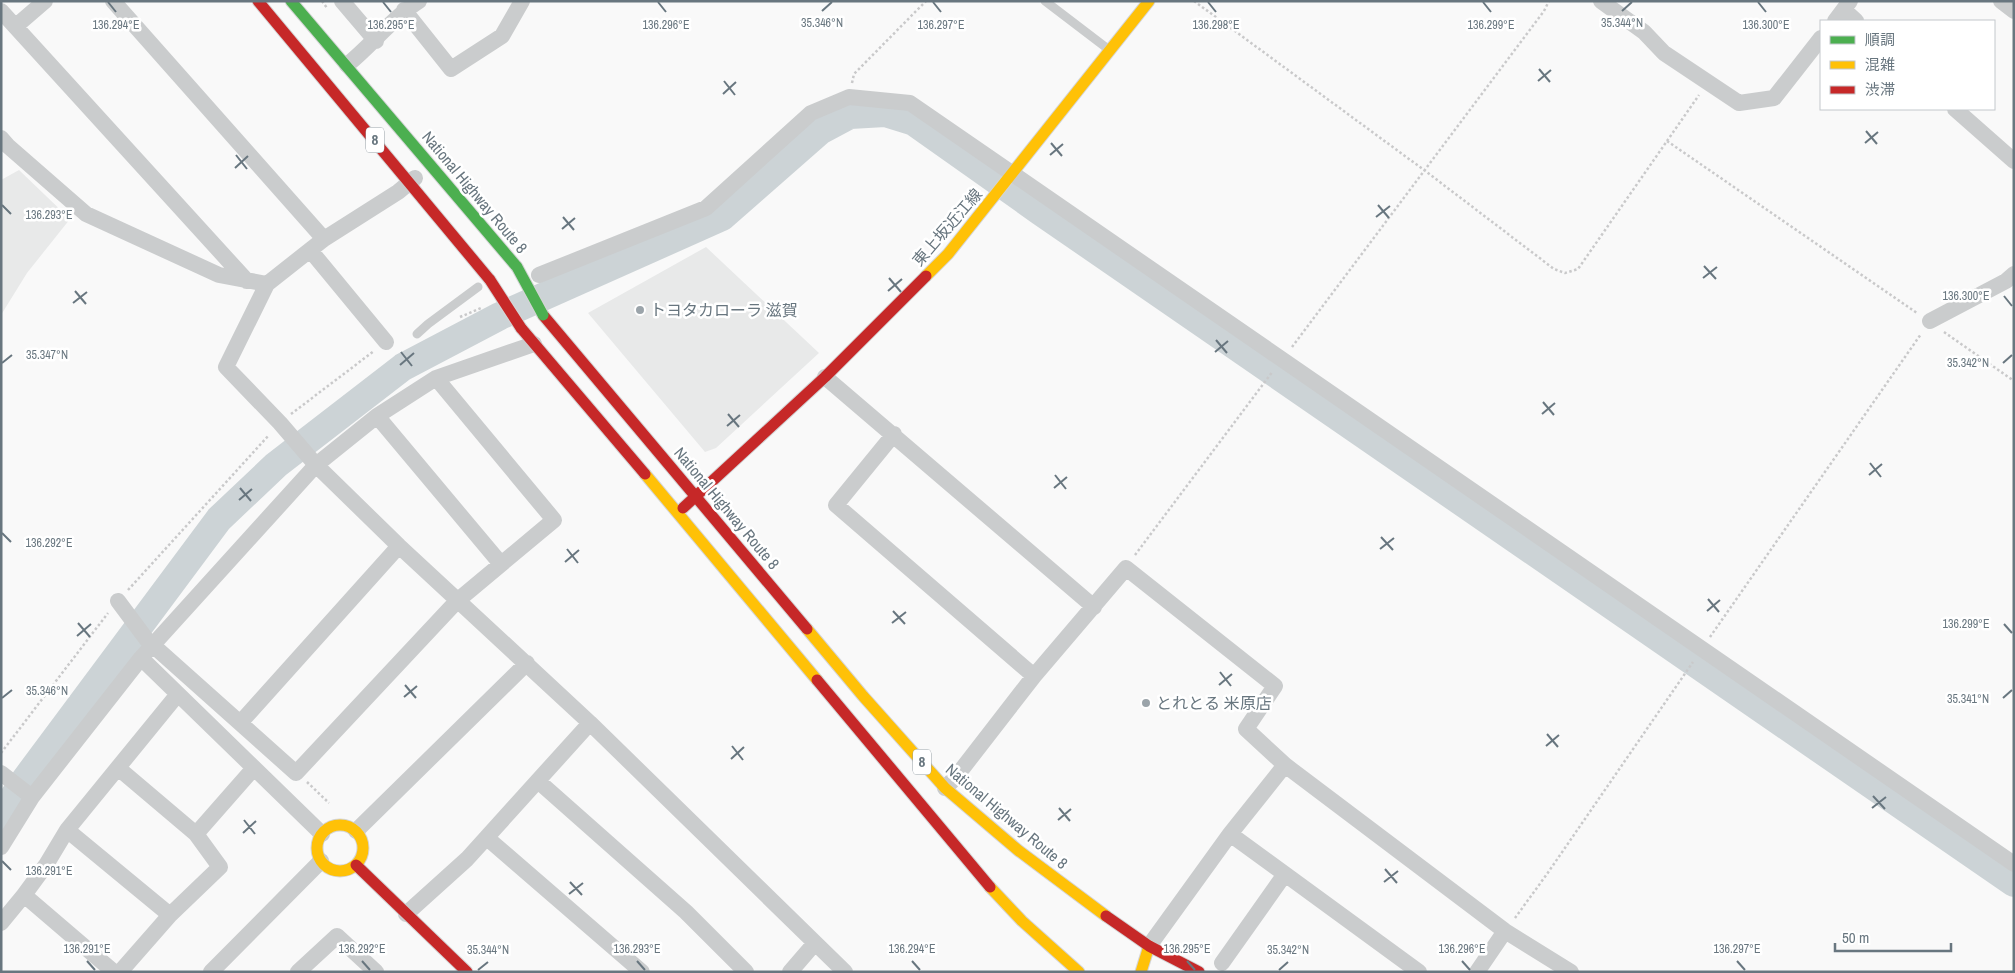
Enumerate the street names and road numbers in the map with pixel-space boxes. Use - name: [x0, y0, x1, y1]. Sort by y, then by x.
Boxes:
- street label: National Highway Route 8: [417, 126, 533, 258]
- road number: 8: [366, 128, 384, 152]
- street label: 東上坂近江線: [907, 184, 987, 270]
- street label: National Highway Route 8: [669, 442, 785, 574]
- road number: 8: [913, 750, 931, 774]
- street label: National Highway Route 8: [941, 758, 1073, 874]

